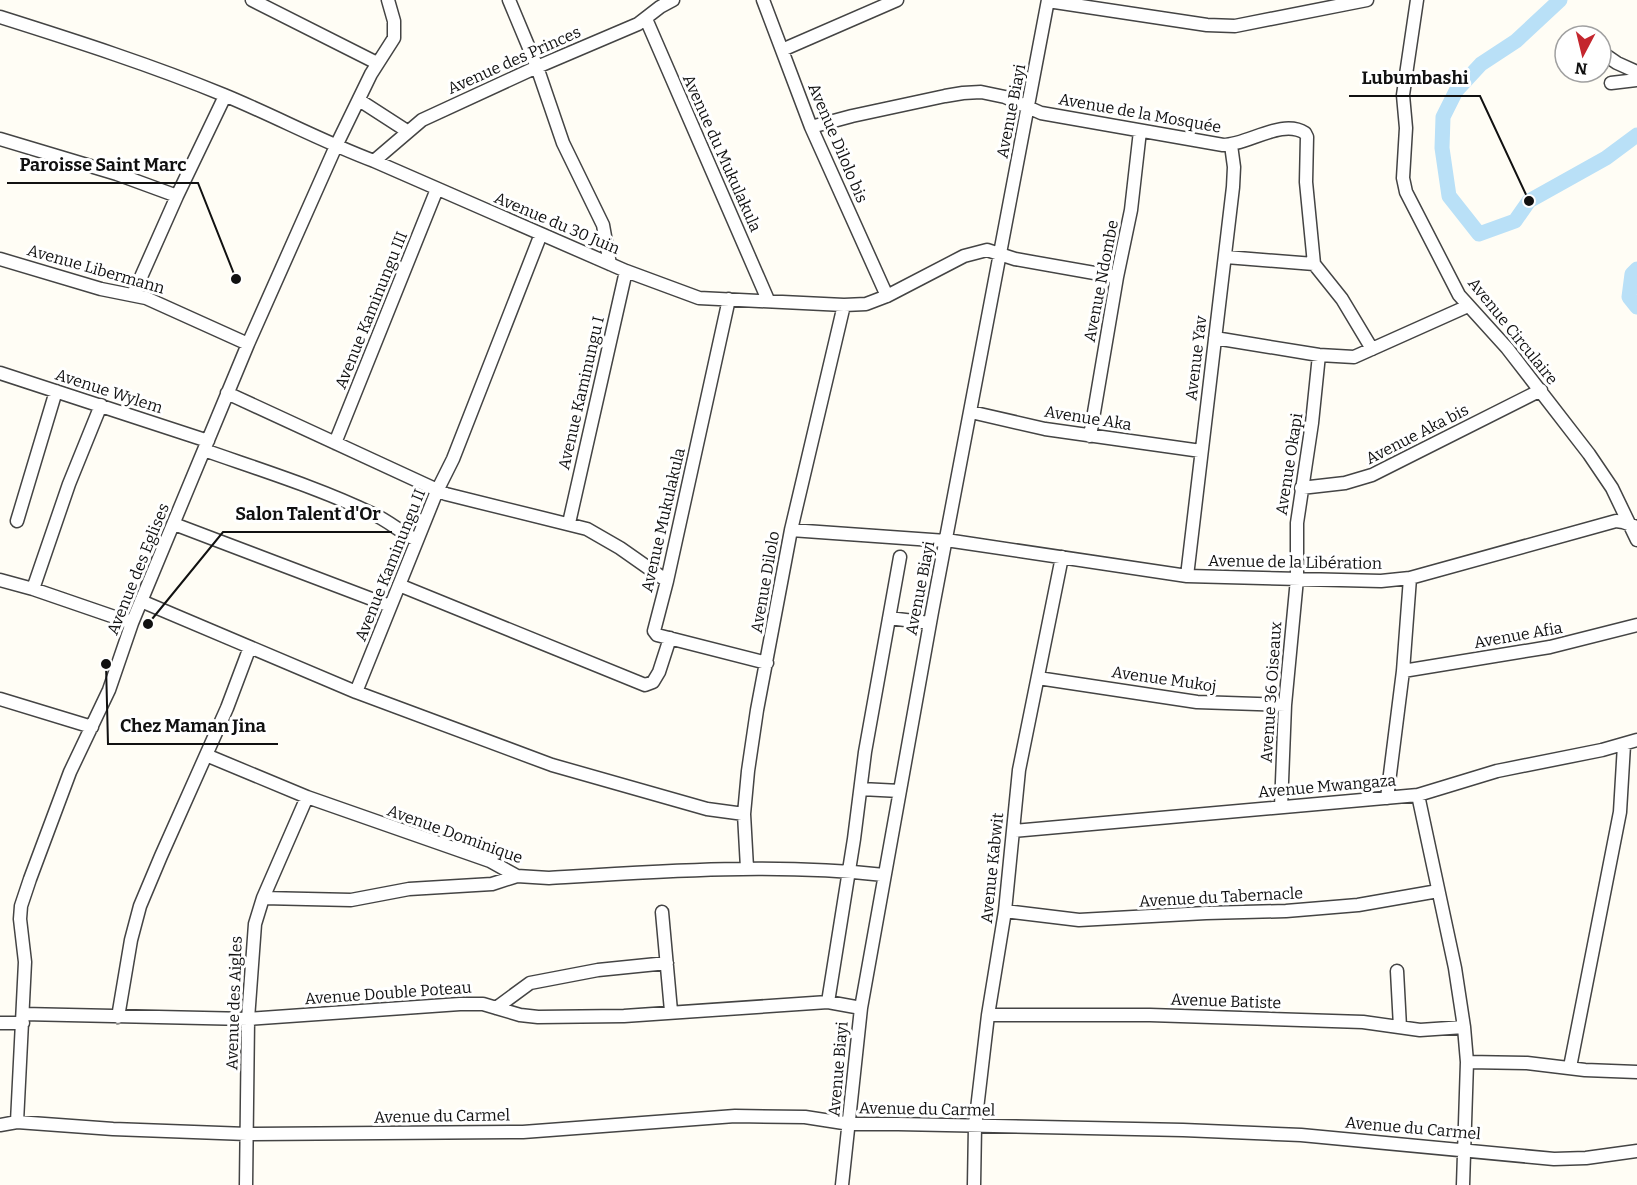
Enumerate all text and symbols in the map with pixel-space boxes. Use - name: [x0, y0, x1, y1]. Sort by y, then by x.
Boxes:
- street label: Avenue des Princes: [444, 22, 584, 98]
- north arrow: [1553, 24, 1613, 84]
- text: N: [1574, 58, 1589, 79]
- callout: Lubumbashi: [1349, 60, 1480, 96]
- street label: Avenue Biayi: [993, 62, 1029, 160]
- text: Lubumbashi: [1362, 67, 1469, 89]
- street label: Avenue du Mukulakula: [679, 71, 765, 235]
- street label: Avenue Dilolo bis: [804, 80, 872, 206]
- street label: Avenue de la Mosquée: [1057, 89, 1223, 137]
- callout: Paroisse Saint Marc: [7, 147, 198, 183]
- text: Paroisse Saint Marc: [19, 154, 187, 176]
- street label: Avenue du 30 Juin: [491, 188, 623, 258]
- street label: Avenue Ndombe: [1080, 218, 1122, 344]
- street label: Avenue Kaminungu III: [331, 229, 411, 391]
- street label: Avenue Libermann: [25, 240, 167, 298]
- street label: Avenue Circulaire: [1464, 274, 1562, 388]
- street label: Avenue Kaminungu I: [554, 314, 608, 472]
- street label: Avenue Yav: [1181, 314, 1211, 401]
- street label: Avenue Wylem: [53, 365, 165, 417]
- street label: Avenue Aka bis: [1362, 400, 1472, 468]
- street label: Avenue Aka: [1043, 402, 1133, 434]
- street label: Avenue Okapi: [1272, 411, 1306, 516]
- street label: Avenue Mukulakula: [637, 446, 689, 594]
- street label: Avenue Kaminungu II: [351, 486, 429, 644]
- callout: Salon Talent d'Or: [223, 496, 392, 532]
- street label: Avenue des Eglises: [103, 500, 173, 638]
- text: Salon Talent d'Or: [235, 503, 381, 525]
- street label: Avenue Dilolo: [747, 530, 783, 634]
- street label: Avenue Biayi: [902, 539, 938, 637]
- street label: Avenue de la Libération: [1208, 551, 1382, 573]
- street label: Avenue Afia: [1472, 618, 1564, 652]
- street label: Avenue 36 Oiseaux: [1257, 621, 1285, 763]
- street label: Avenue Mukoj: [1110, 662, 1218, 696]
- callout: Chez Maman Jina: [108, 708, 278, 744]
- text: Chez Maman Jina: [120, 715, 266, 737]
- street label: Avenue Mwangaza: [1257, 770, 1397, 802]
- street label: Avenue Dominique: [385, 801, 525, 867]
- street label: Avenue Kabwit: [977, 812, 1007, 924]
- street label: Avenue du Tabernacle: [1138, 883, 1304, 911]
- street label: Avenue des Aigles: [222, 936, 246, 1070]
- street label: Avenue Double Poteau: [304, 978, 472, 1008]
- street label: Avenue Batiste: [1170, 990, 1282, 1012]
- street label: Avenue Biayi: [824, 1020, 852, 1117]
- street label: Avenue du Carmel: [859, 1098, 996, 1120]
- street label: Avenue du Carmel: [374, 1105, 511, 1127]
- street label: Avenue du Carmel: [1344, 1113, 1482, 1143]

